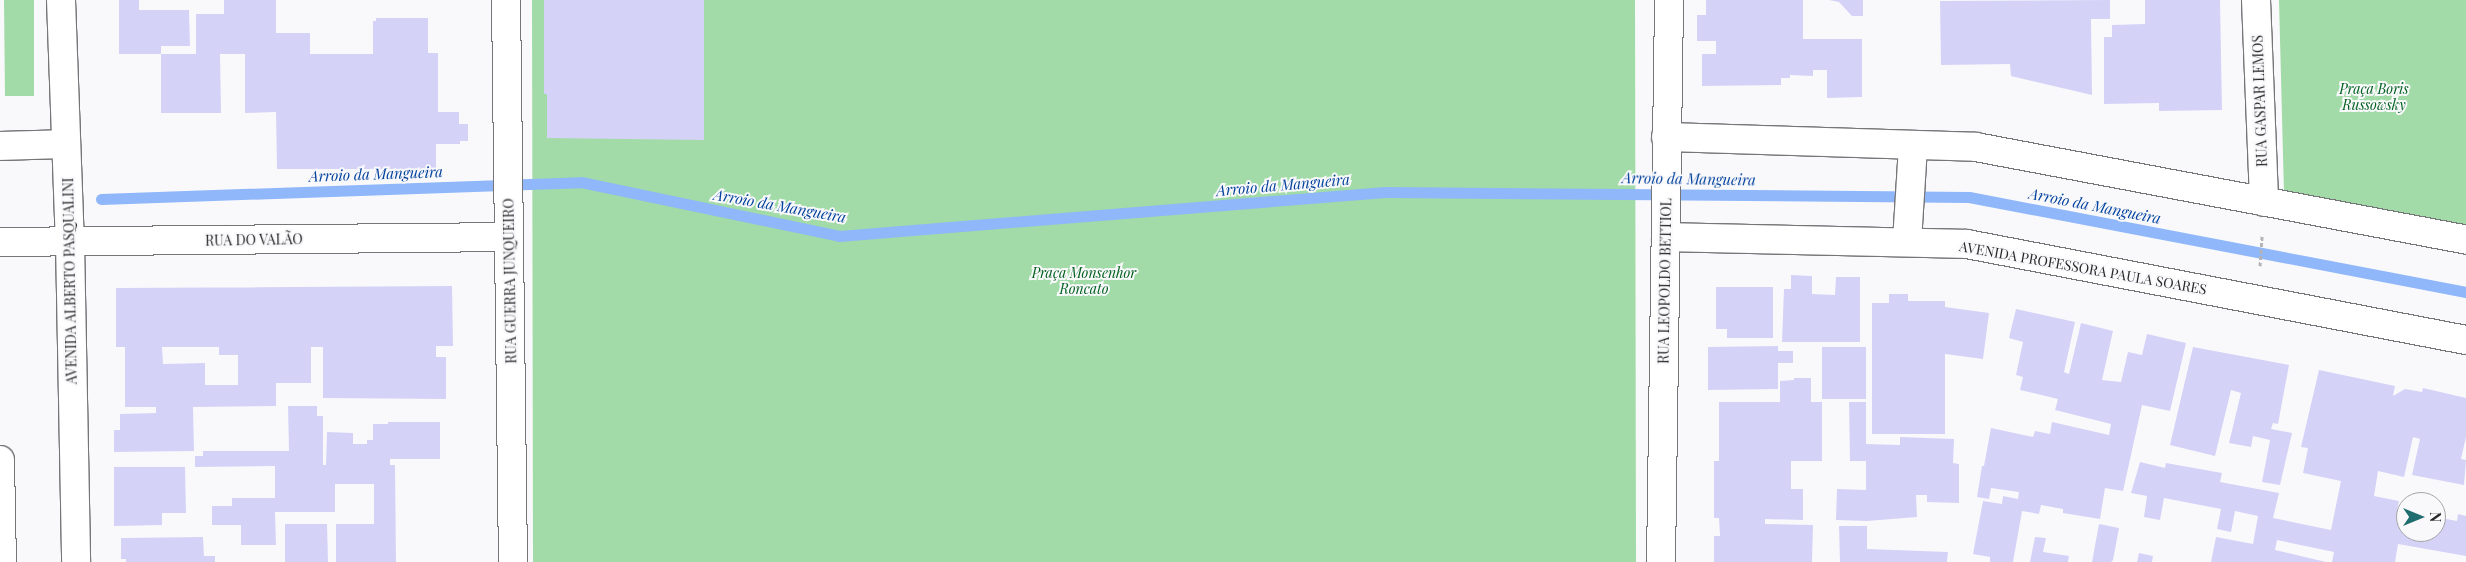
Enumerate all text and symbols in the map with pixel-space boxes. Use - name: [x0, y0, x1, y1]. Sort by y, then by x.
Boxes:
- street label: RUA GASPAR LEMOS: [2249, 35, 2271, 167]
- park label: Praça Boris Russowsky: [2339, 81, 2409, 114]
- water label: Arroio da Mangueira: [309, 163, 443, 185]
- water label: Arroio da Mangueira: [1622, 169, 1756, 189]
- water label: Arroio da Mangueira: [1215, 170, 1351, 200]
- street label: AVENIDA ALBERTO PASQUALINI: [60, 177, 80, 385]
- water label: Arroio da Mangueira: [2028, 184, 2162, 228]
- water label: Arroio da Mangueira: [712, 186, 848, 226]
- street label: RUA GUERRA JUNQUEIRO: [500, 198, 520, 364]
- street label: RUA LEOPOLDO BETTIOL: [1655, 198, 1675, 364]
- street label: RUA DO VALÃO: [205, 231, 303, 249]
- street label: AVENIDA PROFESSORA PAULA SOARES: [1958, 238, 2208, 298]
- park label: Praça Monsenhor Roncato: [1032, 265, 1136, 298]
- north arrow: [2396, 492, 2446, 542]
- text: N: [2426, 512, 2445, 522]

